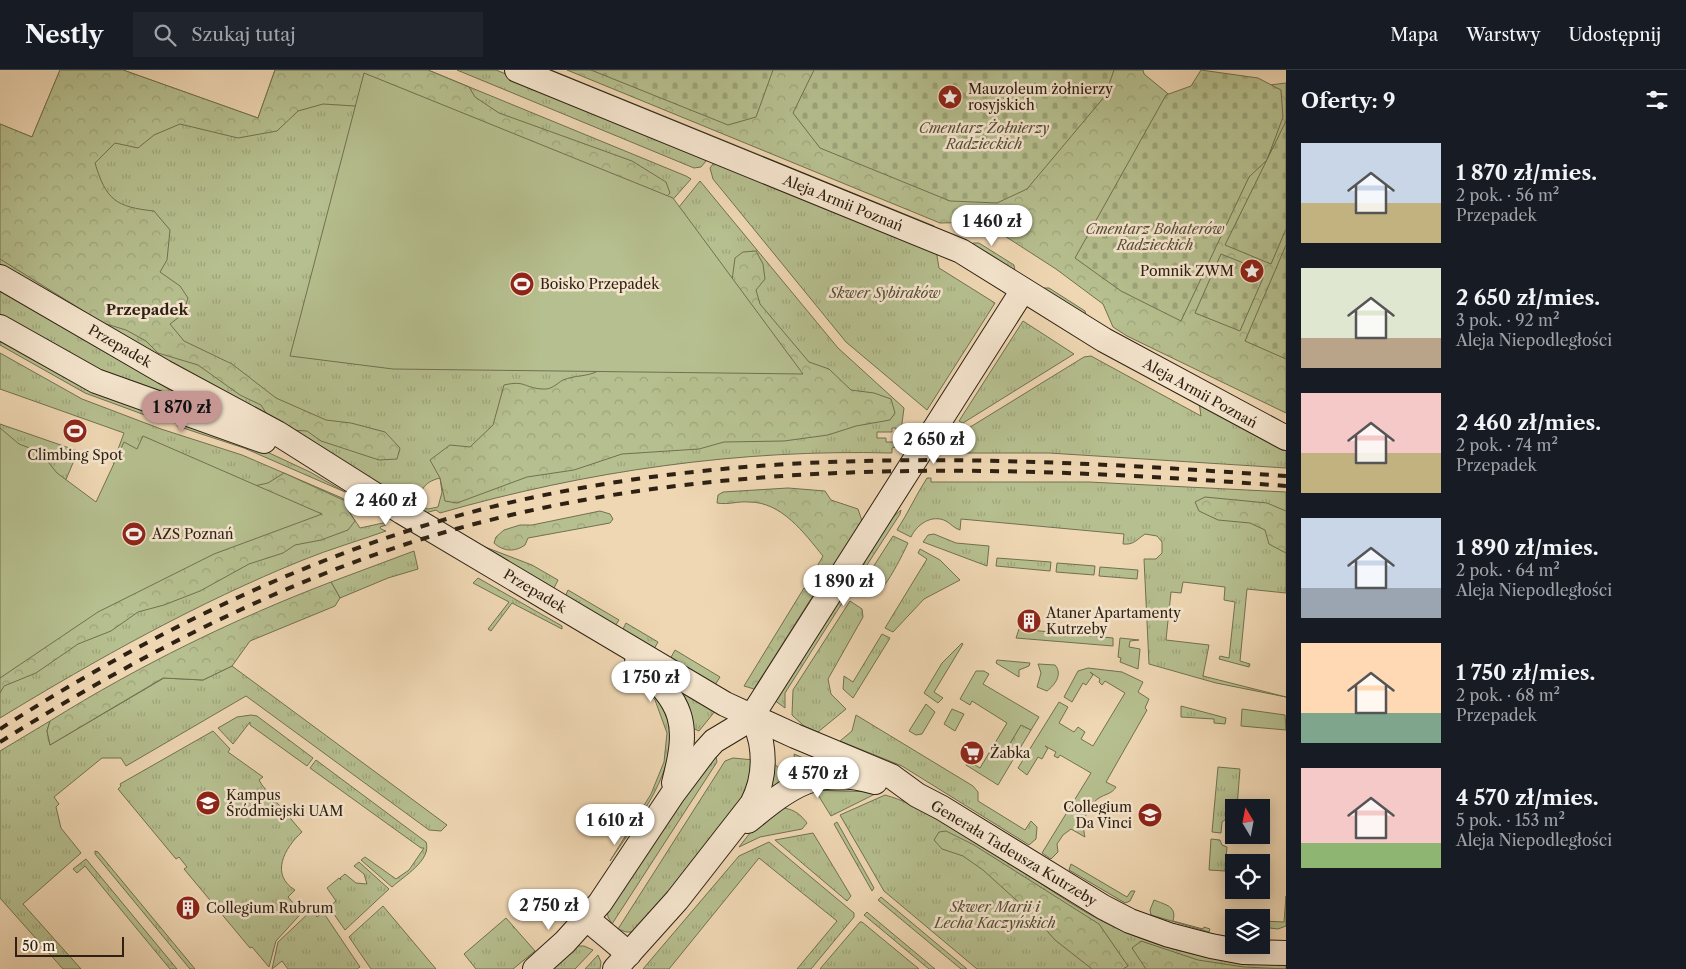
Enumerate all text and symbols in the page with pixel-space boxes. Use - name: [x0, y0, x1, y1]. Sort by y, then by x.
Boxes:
- search box: [133, 12, 483, 57]
- text: Nestly: [25, 20, 103, 49]
- icon: search: [151, 21, 179, 49]
- text: Szukaj tutaj: [191, 23, 296, 46]
- text: Mapa: [1390, 24, 1438, 46]
- text: Warstwy: [1466, 24, 1540, 46]
- text: Udostępnij: [1568, 24, 1661, 46]
- place label: Mauzoleum żołnierzy rosyjskich: [968, 80, 1113, 114]
- place icon: Mauzoleum żołnierzy rosyjskich: [937, 84, 963, 110]
- icon: filters: [1643, 86, 1671, 114]
- text: Oferty: 9: [1301, 88, 1396, 113]
- park label: Cmentarz Żołnierzy Radzieckich: [919, 119, 1049, 153]
- text: 1 870 zł/mies.: [1456, 160, 1597, 185]
- icon: home: [1341, 163, 1401, 223]
- street label: Aleja Armii Poznań: [779, 170, 906, 235]
- text: 2 pok. · 56 m²: [1456, 185, 1559, 205]
- pin: 1 460 zł: [940, 204, 1044, 247]
- text: Przepadek: [1456, 205, 1537, 225]
- text: 1 460 zł: [962, 211, 1022, 231]
- park label: Cmentarz Bohaterów Radzieckich: [1086, 220, 1225, 254]
- place icon: Pomnik ZWM: [1239, 258, 1265, 284]
- place label: Pomnik ZWM: [1140, 262, 1234, 280]
- sports icon: Boisko Przepadek: [509, 271, 535, 297]
- place label: Boisko Przepadek: [540, 275, 660, 293]
- park label: Skwer Sybiraków: [828, 284, 941, 302]
- text: 2 650 zł/mies.: [1456, 285, 1600, 310]
- icon: home: [1341, 288, 1401, 348]
- district label: Przepadek: [106, 300, 189, 319]
- text: 3 pok. · 92 m²: [1456, 310, 1559, 330]
- street label: Przepadek: [85, 321, 156, 372]
- text: Aleja Niepodległości: [1456, 330, 1612, 350]
- street label: Aleja Armii Poznań: [1139, 354, 1261, 432]
- pin: 1 870 zł: [130, 390, 234, 433]
- text: 1 870 zł: [153, 397, 211, 417]
- text: 2 460 zł/mies.: [1456, 410, 1601, 435]
- icon: home: [1341, 413, 1401, 473]
- sports icon: Climbing Spot: [62, 418, 88, 444]
- pin: 2 650 zł: [882, 422, 986, 465]
- text: 2 650 zł: [904, 429, 964, 449]
- text: 2 pok. · 74 m²: [1456, 435, 1558, 455]
- place label: Climbing Spot: [27, 446, 123, 464]
- text: Przepadek: [1456, 455, 1537, 475]
- pin: 2 460 zł: [334, 484, 438, 526]
- text: 2 460 zł: [355, 490, 417, 510]
- sports icon: AZS Poznań: [121, 521, 147, 547]
- place label: AZS Poznań: [151, 525, 234, 543]
- text: 1 890 zł/mies.: [1456, 535, 1599, 560]
- icon: home: [1341, 538, 1401, 598]
- text: 2 pok. · 64 m²: [1456, 560, 1560, 580]
- pin: 1 890 zł: [792, 564, 896, 607]
- street label: Przepadek: [500, 565, 571, 617]
- text: 1 890 zł: [814, 571, 874, 591]
- text: Aleja Niepodległości: [1456, 580, 1612, 600]
- place label: Ataner Apartamenty Kutrzeby: [1045, 604, 1181, 638]
- building icon: Ataner Apartamenty Kutrzeby: [1016, 608, 1042, 634]
- pin: 1 750 zł: [599, 660, 703, 703]
- text: 1 750 zł/mies.: [1456, 660, 1595, 685]
- icon: home: [1341, 663, 1401, 723]
- text: 1 750 zł: [622, 667, 680, 687]
- text: 2 pok. · 68 m²: [1456, 685, 1560, 705]
- text: Przepadek: [1456, 705, 1537, 725]
- supermarket icon: Żabka: [959, 740, 985, 766]
- place label: Żabka: [990, 744, 1031, 762]
- pin: 4 570 zł: [766, 756, 870, 799]
- text: 4 570 zł: [788, 763, 848, 783]
- text: 4 570 zł/mies.: [1456, 785, 1599, 810]
- place label: Kampus Śródmiejski UAM: [226, 786, 343, 820]
- icon: home: [1341, 788, 1401, 848]
- school or university icon: Kampus Śródmiejski UAM: [195, 790, 221, 816]
- street label: Generała Tadeusza Kutrzeby: [928, 796, 1101, 910]
- place label: Collegium Da Vinci: [1063, 798, 1132, 832]
- north arrow: [1225, 799, 1270, 844]
- map controls: [1225, 799, 1270, 954]
- school or university icon: Collegium Da Vinci: [1137, 802, 1163, 828]
- pin: 1 610 zł: [563, 804, 667, 846]
- text: 1 610 zł: [587, 810, 643, 830]
- text: 5 pok. · 153 m²: [1456, 810, 1565, 830]
- text: Aleja Niepodległości: [1456, 830, 1612, 850]
- button: locate: [1225, 854, 1270, 899]
- pin: 2 750 zł: [497, 888, 601, 931]
- building icon: Collegium Rubrum: [175, 895, 201, 921]
- text: 2 750 zł: [519, 895, 579, 915]
- park label: Skwer Marii i Lecha Kaczyńskich: [933, 898, 1056, 932]
- place label: Collegium Rubrum: [206, 899, 333, 917]
- button: layers: [1225, 909, 1270, 954]
- scale bar: [15, 934, 124, 957]
- text: 50 m: [22, 937, 55, 955]

